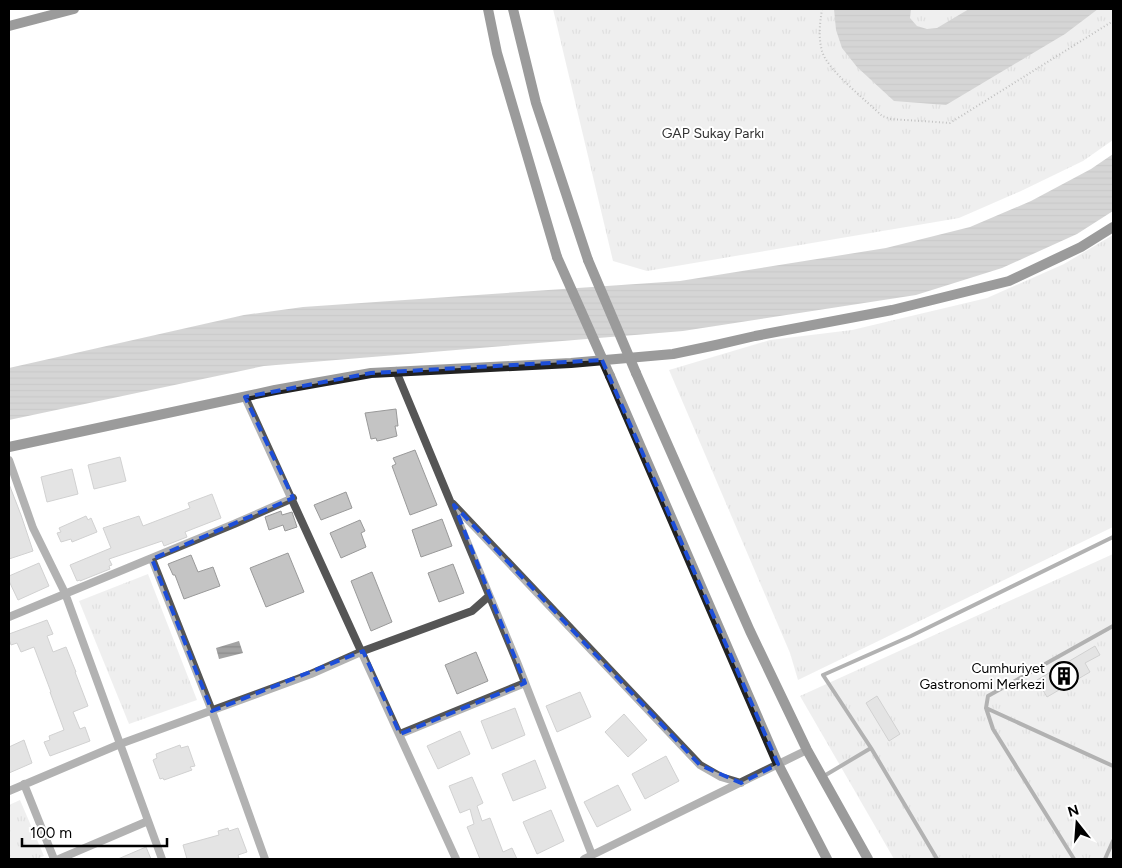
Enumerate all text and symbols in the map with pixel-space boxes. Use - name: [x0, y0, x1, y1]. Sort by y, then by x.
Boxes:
- park label: GAP Sukay Parkı: [662, 125, 764, 142]
- place label: Cumhuriyet Gastronomi Merkezi: [919, 660, 1045, 693]
- building icon: Cumhuriyet Gastronomi Merkezi: [1049, 661, 1079, 691]
- north arrow: [1052, 798, 1102, 848]
- text: N: [1066, 801, 1081, 821]
- scale bar: [22, 816, 168, 848]
- text: 100 m: [30, 824, 72, 842]

